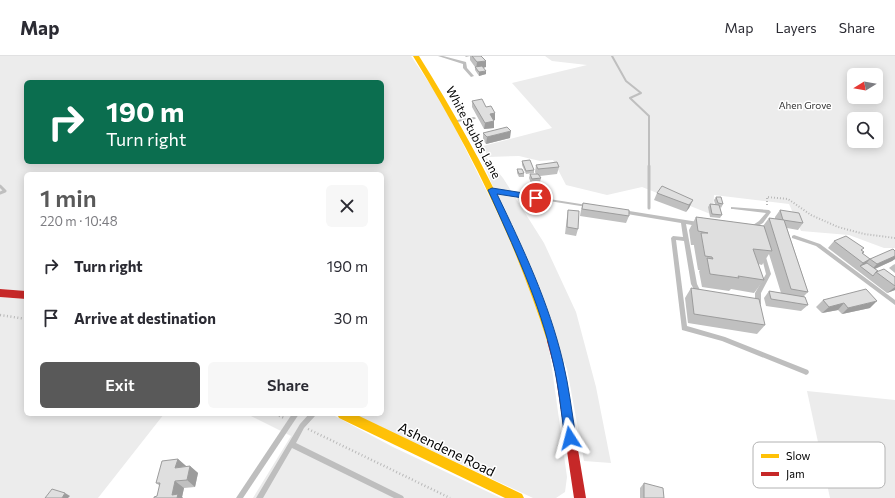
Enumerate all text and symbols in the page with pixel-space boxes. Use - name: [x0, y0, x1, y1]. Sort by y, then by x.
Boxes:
- text: Map: [20, 16, 59, 39]
- text: Map: [725, 19, 753, 36]
- text: Layers: [775, 19, 817, 36]
- text: Share: [839, 19, 875, 36]
- north arrow: [847, 68, 883, 104]
- map controls: [847, 68, 883, 148]
- street label: White Stubbs Lane: [444, 84, 504, 180]
- text: 190 m: [106, 94, 184, 128]
- icon: right: [40, 96, 92, 148]
- park label: Ahen Grove: [779, 99, 831, 111]
- button: search: [847, 112, 883, 148]
- text: Turn right: [106, 128, 186, 150]
- pin: [519, 181, 553, 215]
- text: 1 min: [40, 183, 97, 212]
- button: close: [326, 185, 368, 227]
- icon: arrive: [525, 187, 547, 209]
- text: 220 m · 10:48: [40, 213, 118, 229]
- icon: right: [40, 255, 62, 277]
- text: Turn right: [74, 257, 143, 275]
- text: 190 m: [327, 257, 368, 275]
- icon: arrive: [40, 307, 62, 329]
- text: Arrive at destination: [74, 309, 216, 327]
- text: 30 m: [334, 309, 368, 327]
- button: Exit: [40, 362, 200, 408]
- button: Share: [208, 362, 368, 408]
- position arrow: [549, 417, 591, 459]
- street label: Ashendene Road: [396, 418, 498, 480]
- legend: [753, 442, 885, 488]
- text: Slow: [786, 449, 811, 462]
- text: Jam: [786, 467, 805, 481]

